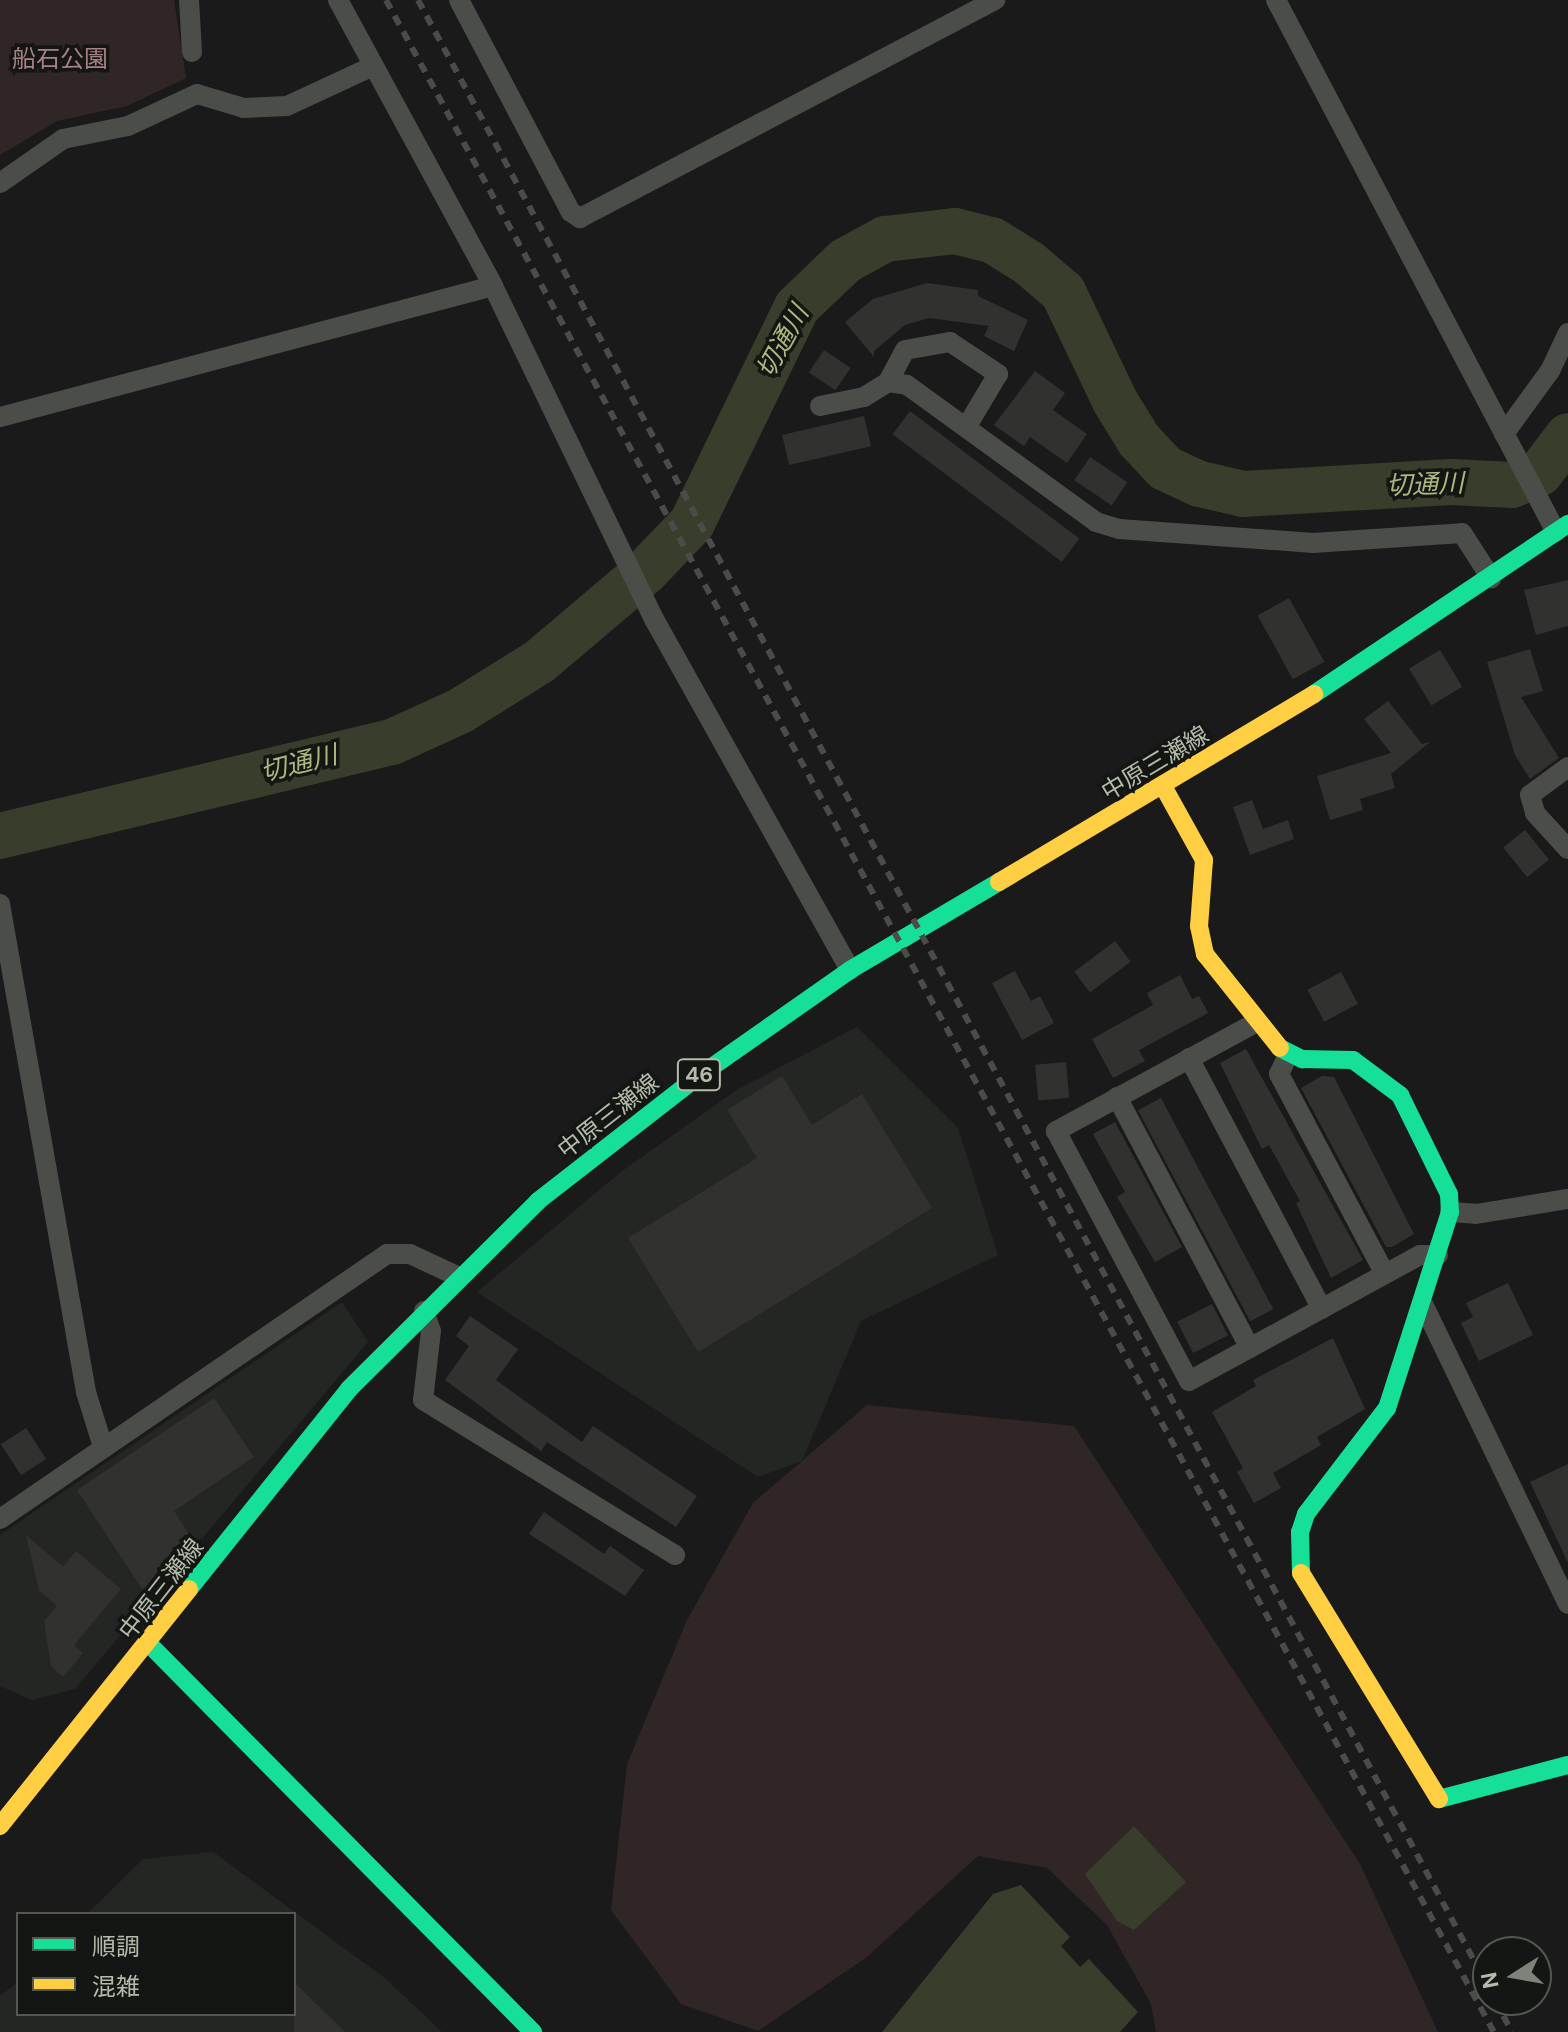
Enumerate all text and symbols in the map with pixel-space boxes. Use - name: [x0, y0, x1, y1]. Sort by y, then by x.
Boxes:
- park label: 船石公園: [12, 45, 108, 73]
- water label: 切通川: [750, 300, 816, 384]
- water label: 切通川: [1385, 468, 1465, 502]
- street label: 中原三瀬線: [1096, 720, 1214, 806]
- water label: 切通川: [257, 739, 341, 789]
- road number: 46: [675, 1057, 723, 1093]
- street label: 中原三瀬線: [552, 1068, 664, 1164]
- street label: 中原三瀬線: [113, 1533, 209, 1645]
- legend: [16, 1912, 296, 2016]
- text: 順調: [92, 1931, 140, 1962]
- north arrow: [1472, 1936, 1552, 2016]
- text: N: [1474, 1970, 1506, 1991]
- text: 混雑: [92, 1971, 140, 2002]

